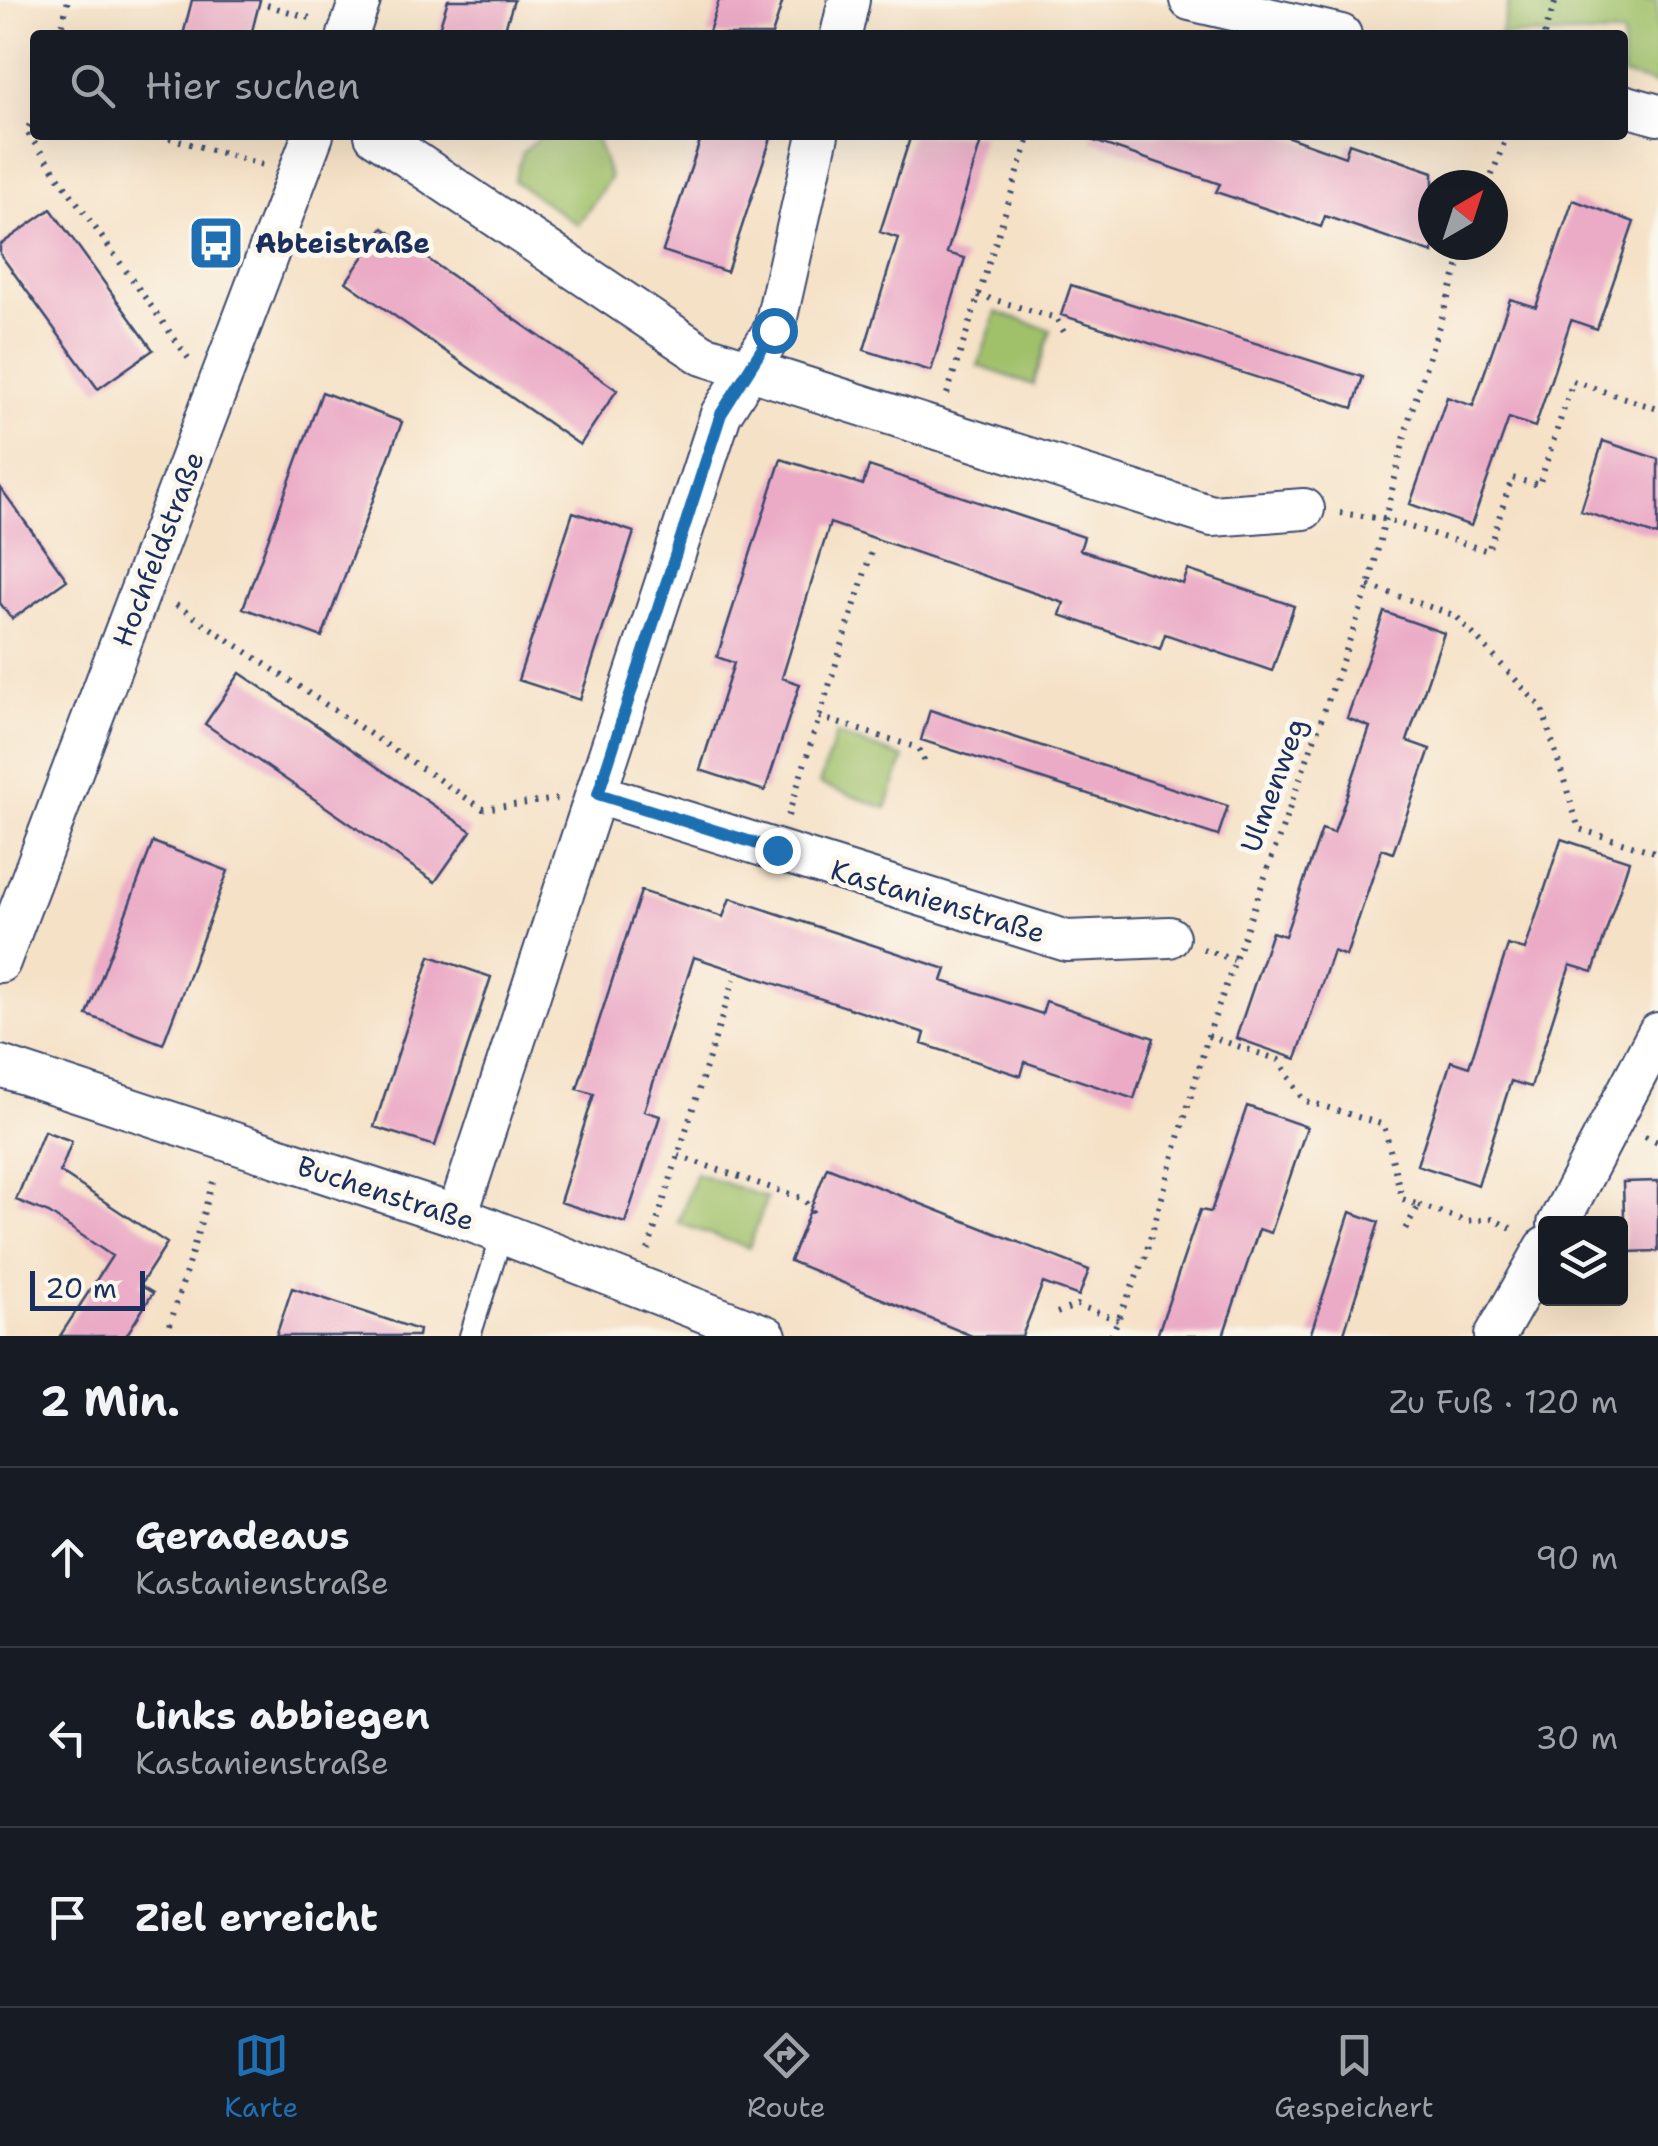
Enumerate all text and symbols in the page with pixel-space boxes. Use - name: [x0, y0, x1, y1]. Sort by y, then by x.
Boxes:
- search box: [30, 30, 1628, 140]
- icon: search: [65, 58, 120, 113]
- text: Hier suchen: [145, 60, 360, 111]
- north arrow: [1418, 170, 1508, 260]
- bus stop icon: Abteistraße: [186, 213, 246, 273]
- place label: Abteistraße: [255, 224, 430, 262]
- route start: [752, 308, 798, 354]
- street label: Hochfeldstraße: [103, 446, 213, 652]
- street label: Ulmenweg: [1231, 713, 1315, 857]
- route end: [755, 828, 801, 874]
- street label: Kastanienstraße: [826, 850, 1050, 952]
- street label: Buchenstraße: [293, 1147, 479, 1239]
- map controls: [1538, 1216, 1628, 1306]
- button: layers: [1538, 1216, 1628, 1306]
- scale bar: [30, 1266, 145, 1310]
- text: 20 m: [45, 1269, 117, 1307]
- text: 2 Min.: [40, 1373, 180, 1429]
- text: Zu Fuß · 120 m: [1389, 1380, 1618, 1423]
- text: Geradeaus: [135, 1510, 350, 1561]
- icon: ahead: [40, 1530, 95, 1585]
- text: 90 m: [1535, 1536, 1618, 1579]
- text: Kastanienstraße: [135, 1561, 389, 1604]
- text: Links abbiegen: [135, 1690, 430, 1741]
- icon: left: [40, 1710, 95, 1765]
- text: 30 m: [1535, 1716, 1618, 1759]
- text: Kastanienstraße: [135, 1741, 389, 1784]
- icon: arrive: [40, 1890, 95, 1945]
- text: Ziel erreicht: [135, 1892, 378, 1943]
- tab: Karte: [224, 2028, 298, 2126]
- tab: Route: [747, 2028, 826, 2126]
- tab: Gespeichert: [1274, 2028, 1434, 2126]

